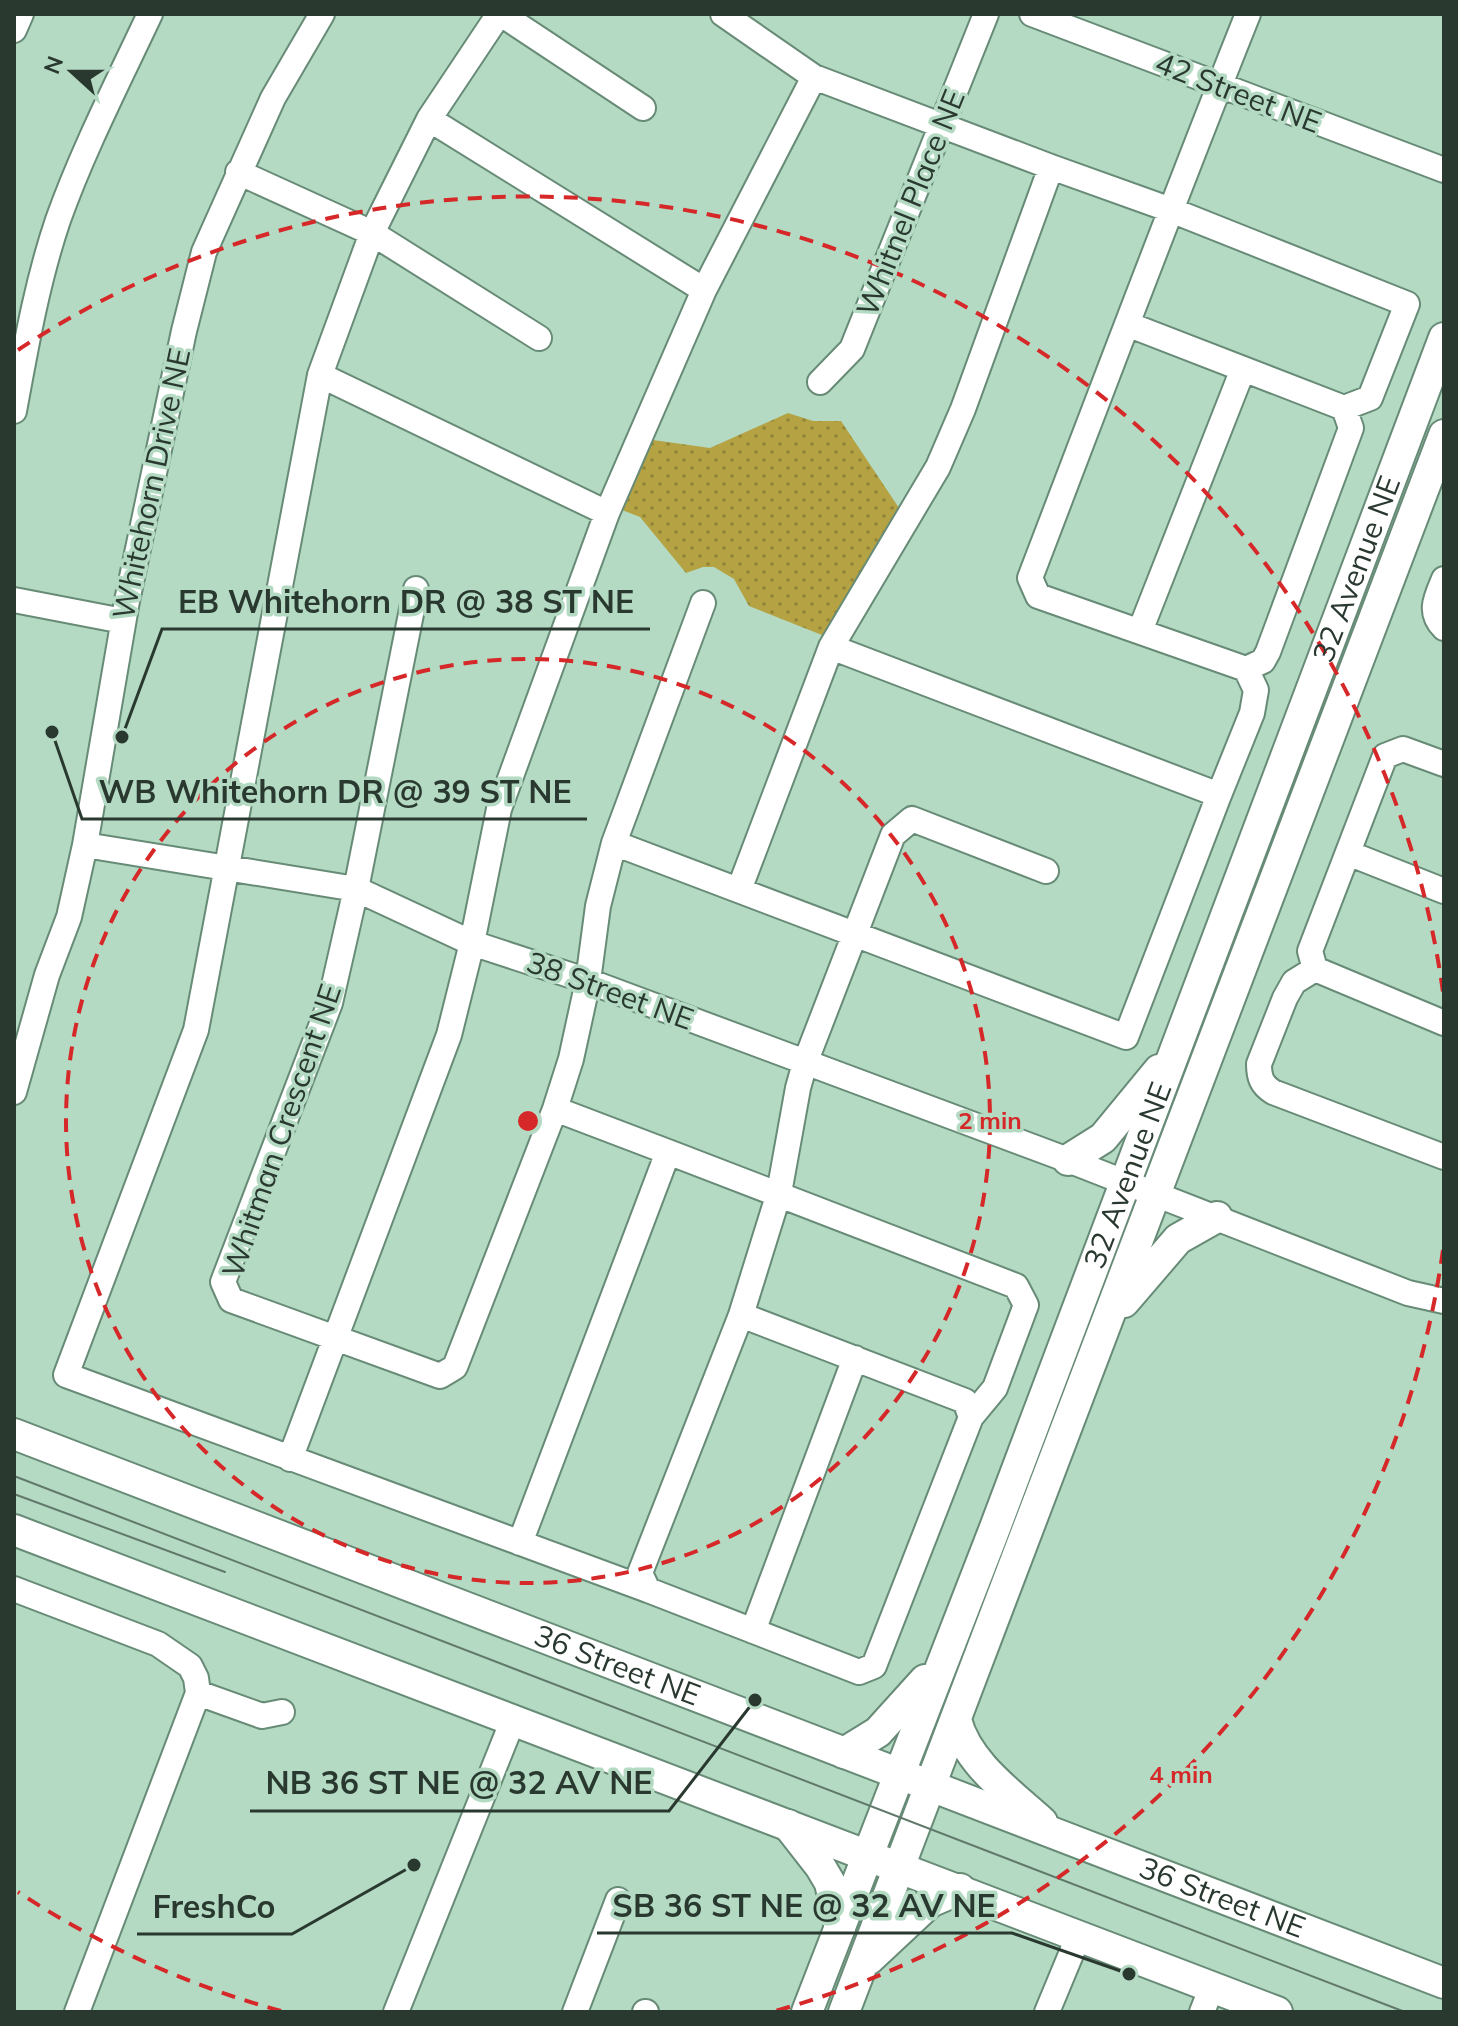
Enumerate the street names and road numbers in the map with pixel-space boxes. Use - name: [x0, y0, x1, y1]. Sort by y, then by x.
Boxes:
- street label: 42 Street NE: [1150, 43, 1327, 141]
- street label: Whitnel Place NE: [847, 84, 973, 321]
- street label: Whitehorn Drive NE: [104, 345, 198, 623]
- street label: 32 Avenue NE: [1303, 470, 1408, 667]
- street label: 38 Street NE: [522, 942, 699, 1038]
- street label: Whitman Crescent NE: [213, 979, 349, 1282]
- street label: 32 Avenue NE: [1075, 1077, 1179, 1274]
- street label: 36 Street NE: [529, 1616, 706, 1714]
- street label: 36 Street NE: [1134, 1848, 1311, 1946]

